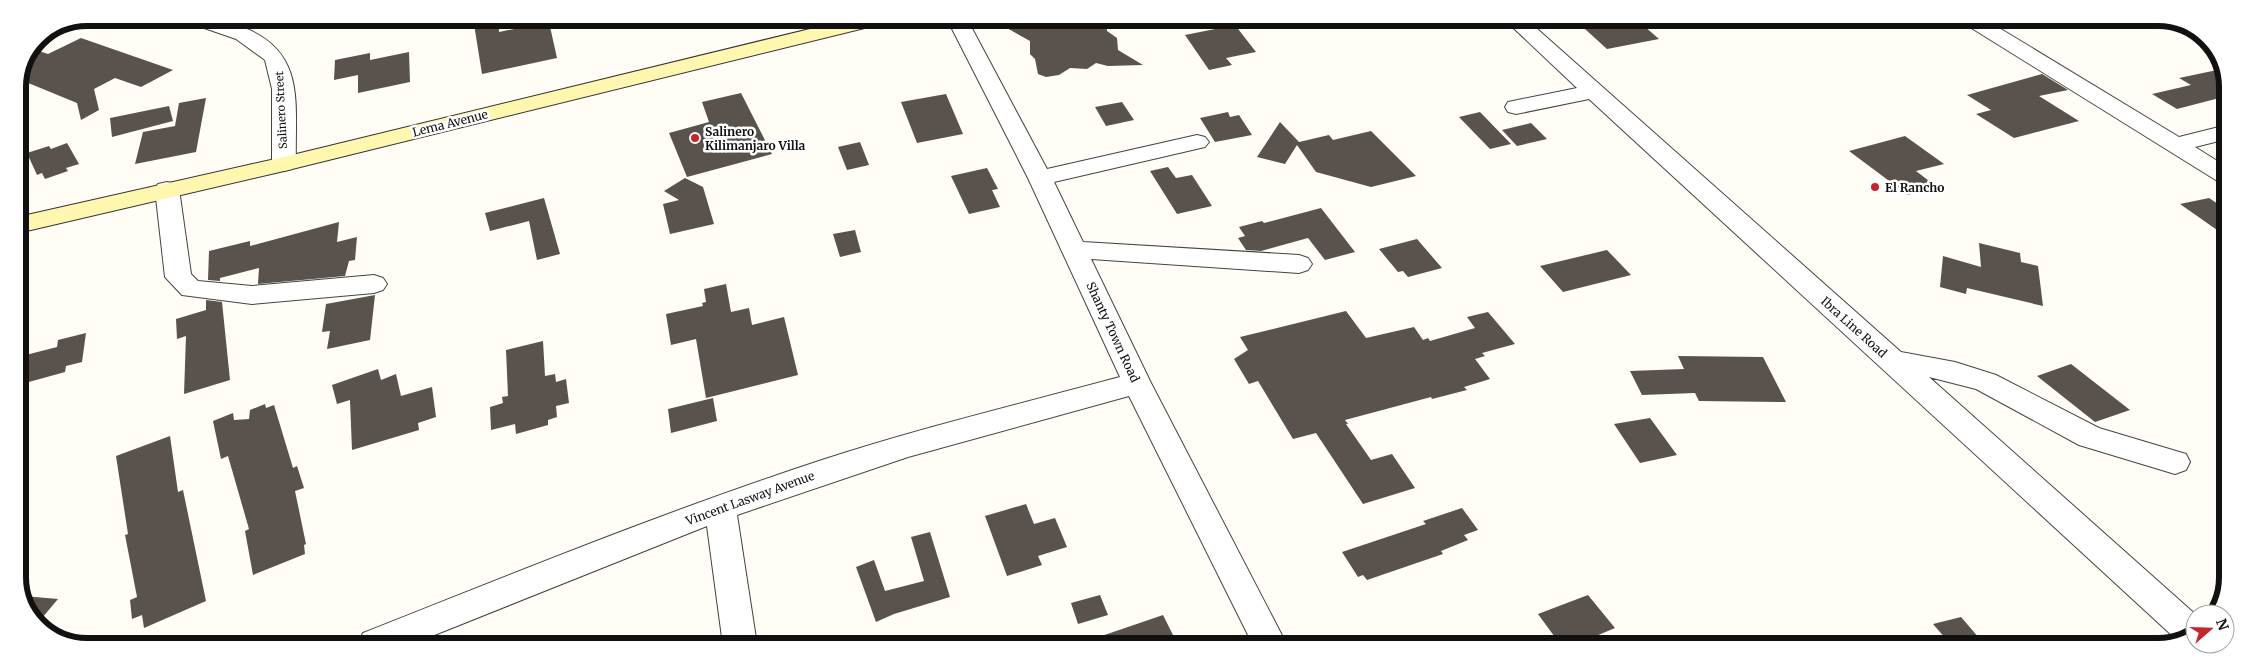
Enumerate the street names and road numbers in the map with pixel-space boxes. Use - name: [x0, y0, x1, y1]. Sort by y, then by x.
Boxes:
- street label: Salinero Street: [272, 70, 290, 149]
- street label: Lema Avenue: [411, 106, 489, 140]
- street label: Shanty Town Road: [1083, 279, 1143, 385]
- street label: Ibra Line Road: [1818, 293, 1890, 361]
- street label: Vincent Lasway Avenue: [683, 468, 816, 529]

